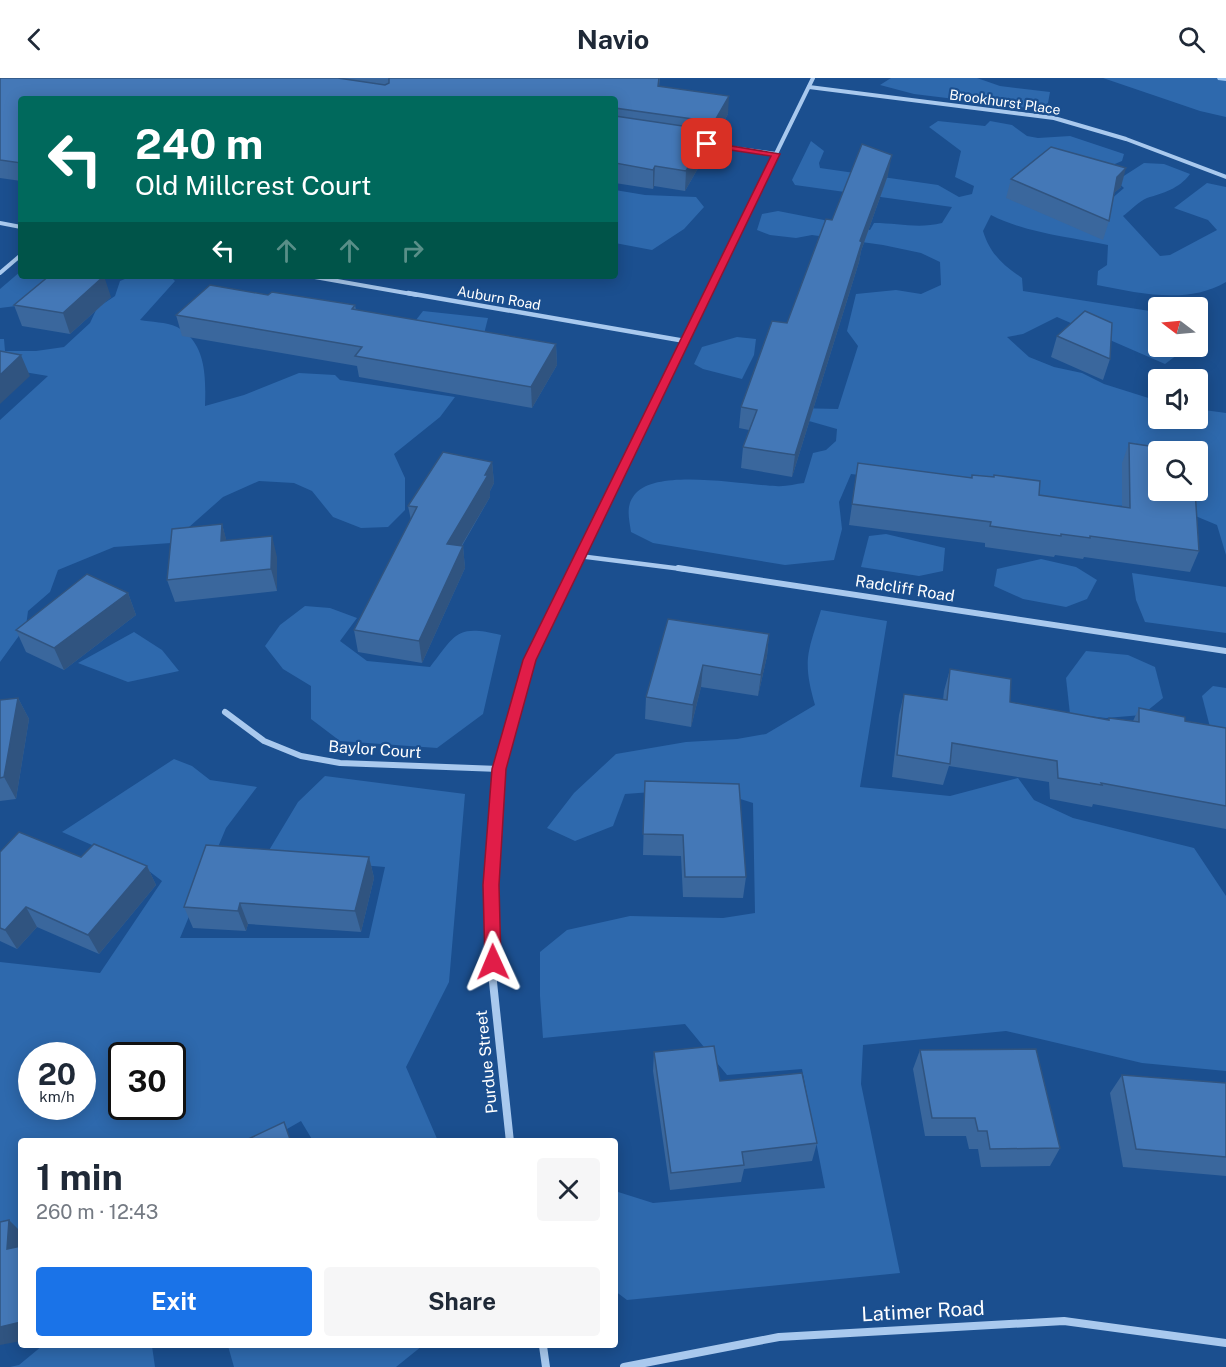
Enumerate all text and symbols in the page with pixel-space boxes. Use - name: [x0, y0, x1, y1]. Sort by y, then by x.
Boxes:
- icon: back: [18, 23, 51, 56]
- text: Navio: [577, 23, 649, 55]
- icon: search: [1175, 23, 1208, 56]
- street label: Brookhurst Place: [948, 86, 1062, 118]
- pin: [681, 118, 732, 169]
- text: 240 m: [135, 119, 263, 168]
- icon: left: [36, 120, 114, 198]
- icon: arrive: [690, 127, 723, 160]
- text: Old Millcrest Court: [135, 169, 372, 201]
- icon: left: [207, 234, 240, 267]
- icon: ahead: [270, 234, 303, 267]
- icon: ahead: [333, 234, 366, 267]
- icon: right: [396, 234, 429, 267]
- street label: Auburn Road: [456, 283, 542, 313]
- north arrow: [1148, 297, 1208, 357]
- map controls: [1148, 297, 1208, 501]
- button: sound: [1148, 369, 1208, 429]
- button: search: [1148, 441, 1208, 501]
- street label: Radcliff Road: [854, 571, 956, 606]
- street label: Baylor Court: [328, 737, 422, 762]
- position arrow: [461, 930, 525, 994]
- street label: Purdue Street: [472, 1009, 501, 1115]
- speed limit sign: 30: [108, 1042, 186, 1120]
- text: 20: [38, 1056, 76, 1092]
- text: km/h: [39, 1088, 75, 1105]
- text: 1 min: [36, 1156, 123, 1198]
- button: close: [537, 1158, 600, 1221]
- text: 260 m · 12:43: [36, 1200, 158, 1224]
- button: Exit: [36, 1267, 312, 1336]
- button: Share: [324, 1267, 600, 1336]
- street label: Latimer Road: [861, 1296, 985, 1326]

